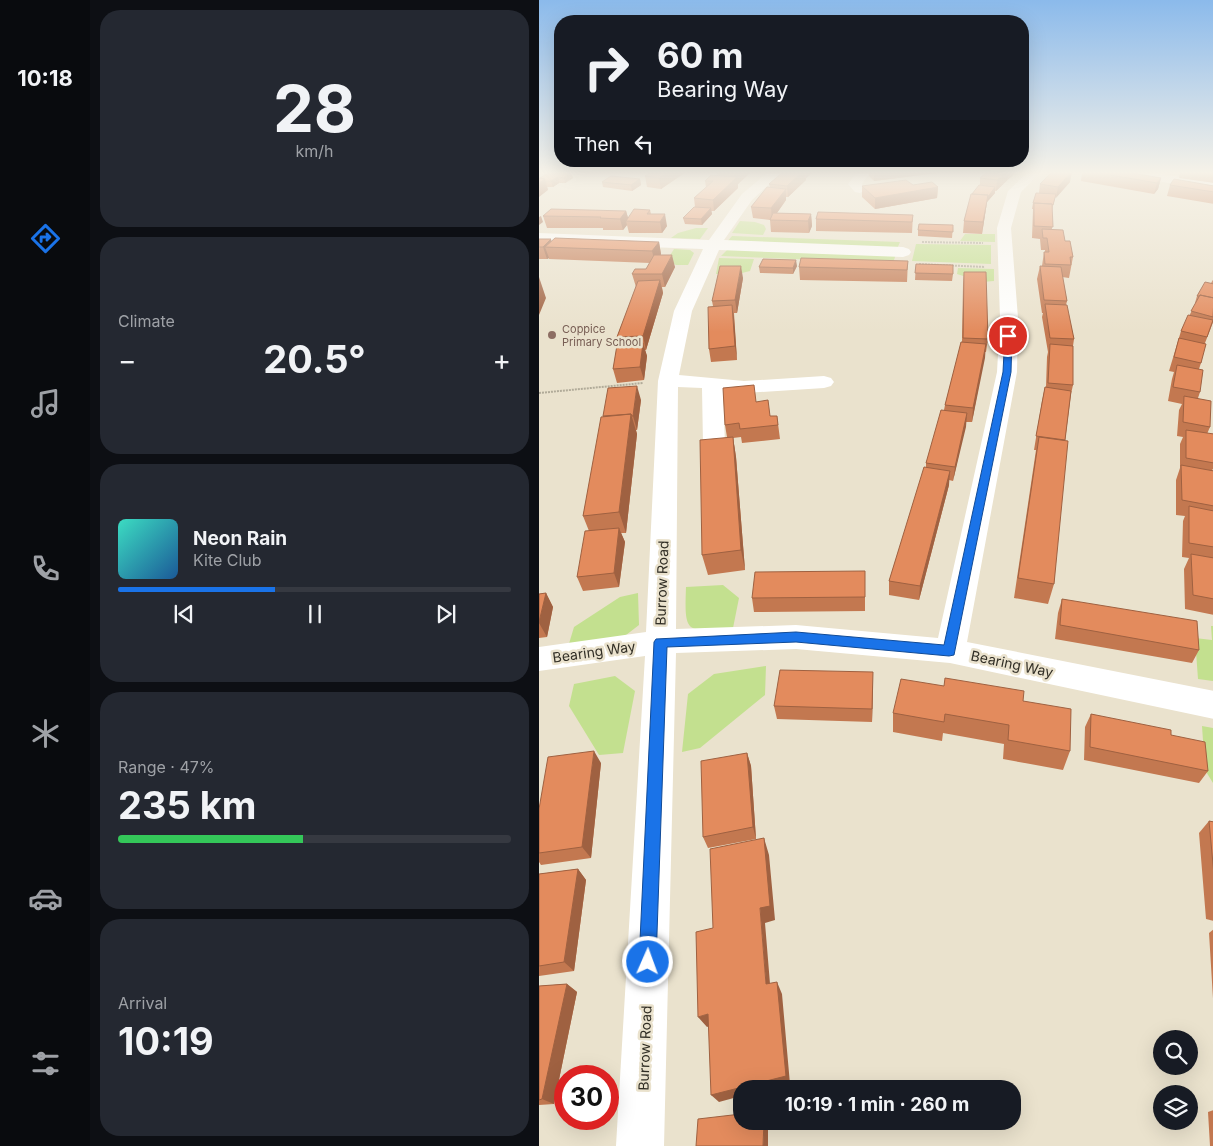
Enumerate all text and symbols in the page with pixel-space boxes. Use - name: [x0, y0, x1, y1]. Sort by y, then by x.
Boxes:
- text: 60 m: [657, 34, 744, 76]
- icon: right: [574, 35, 639, 100]
- text: 10:18: [17, 65, 73, 91]
- text: 28: [273, 69, 356, 148]
- text: Bearing Way: [657, 76, 788, 102]
- icon: left: [630, 130, 658, 158]
- text: Then: [574, 133, 620, 156]
- text: km/h: [295, 141, 334, 161]
- icon: directions: [28, 221, 63, 256]
- text: Climate: [118, 311, 175, 331]
- pin: [987, 315, 1029, 357]
- place label: Coppice Primary School: [562, 322, 641, 349]
- icon: arrive: [994, 322, 1022, 350]
- marker: Coppice Primary School: [546, 329, 558, 341]
- text: 20.5°: [263, 336, 366, 382]
- text: −: [118, 343, 137, 377]
- text: +: [492, 343, 511, 377]
- icon: music: [28, 386, 63, 421]
- text: Neon Rain: [193, 527, 287, 550]
- street label: Burrow Road: [652, 540, 671, 626]
- text: Kite Club: [193, 550, 262, 570]
- icon: phone: [28, 551, 63, 586]
- icon: previous: [170, 600, 198, 628]
- icon: pause: [301, 600, 329, 628]
- icon: next: [432, 600, 460, 628]
- street label: Bearing Way: [551, 637, 637, 666]
- street label: Bearing Way: [969, 647, 1055, 681]
- icon: climate: [28, 716, 63, 751]
- text: Range · 47%: [118, 757, 215, 777]
- text: 235 km: [118, 782, 256, 828]
- icon: car: [28, 881, 63, 916]
- position arrow: [621, 935, 673, 987]
- text: Arrival: [118, 993, 167, 1013]
- street label: Burrow Road: [635, 1005, 654, 1091]
- text: 10:19: [118, 1018, 214, 1064]
- map controls: [1153, 1030, 1198, 1130]
- button: search: [1153, 1030, 1198, 1075]
- icon: filters: [28, 1046, 63, 1081]
- speed limit sign: 30: [554, 1065, 619, 1130]
- button: layers: [1153, 1085, 1198, 1130]
- text: 10:19 · 1 min · 260 m: [785, 1093, 969, 1116]

